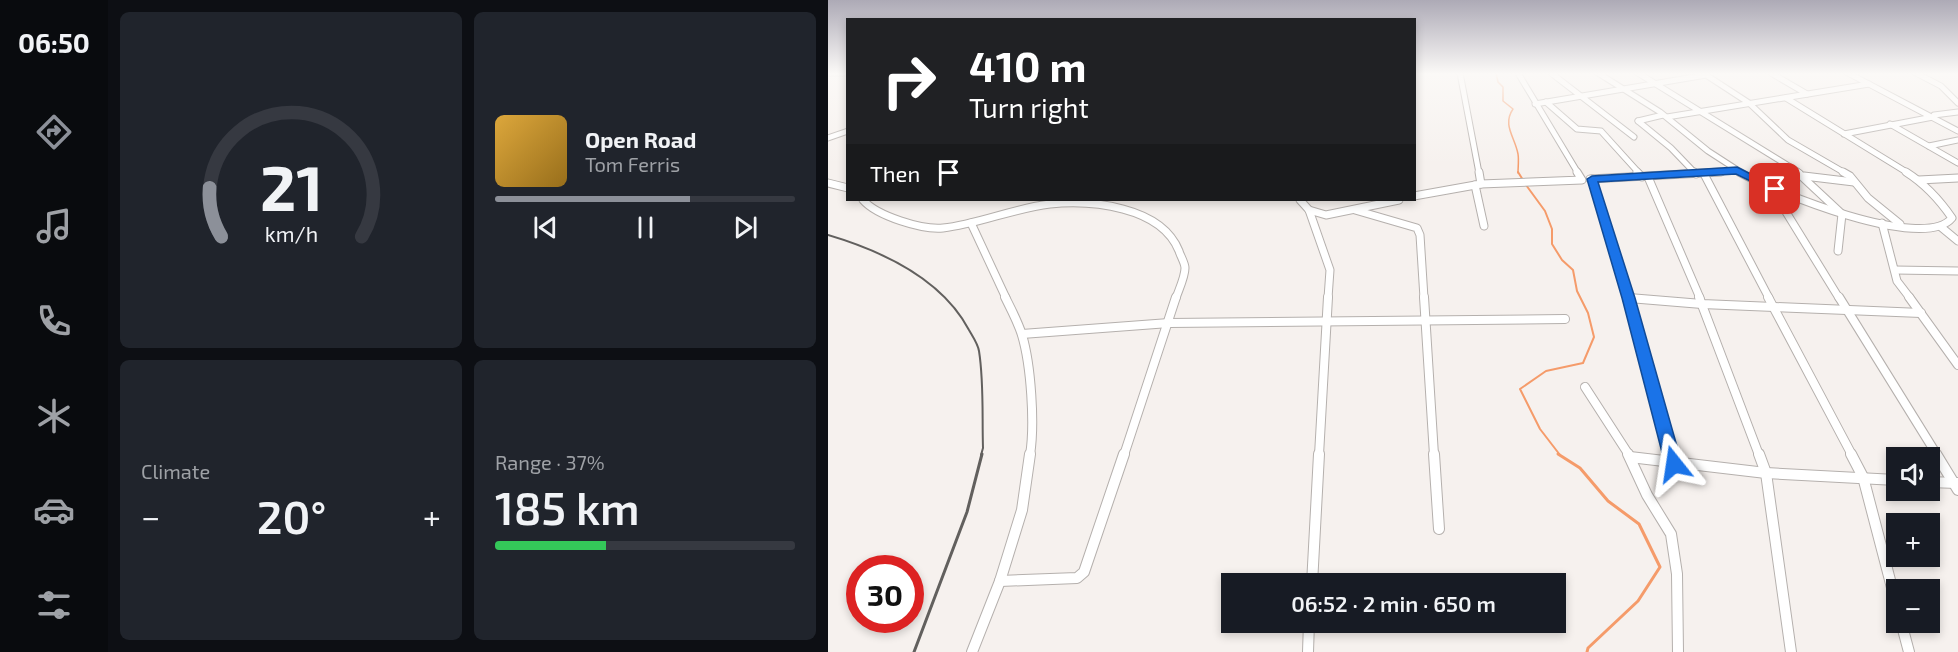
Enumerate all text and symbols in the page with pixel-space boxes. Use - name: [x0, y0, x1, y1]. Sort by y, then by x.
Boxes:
- text: 06:50: [18, 26, 90, 58]
- text: 410 m: [969, 40, 1086, 90]
- icon: right: [870, 42, 948, 120]
- text: Turn right: [969, 91, 1089, 123]
- icon: directions: [33, 111, 75, 153]
- text: Open Road: [585, 126, 697, 152]
- text: 21: [259, 149, 323, 224]
- text: Tom Ferris: [585, 152, 680, 176]
- icon: arrive: [932, 156, 965, 189]
- text: Then: [870, 160, 920, 186]
- pin: [1749, 163, 1800, 214]
- icon: arrive: [1758, 172, 1791, 205]
- icon: music: [33, 205, 75, 247]
- icon: previous: [529, 211, 562, 244]
- icon: pause: [629, 211, 662, 244]
- icon: next: [729, 211, 762, 244]
- text: km/h: [264, 221, 318, 246]
- icon: phone: [33, 300, 75, 342]
- icon: climate: [33, 395, 75, 437]
- position arrow: [1642, 432, 1706, 496]
- map controls: [1886, 447, 1940, 633]
- button: sound: [1886, 447, 1940, 501]
- text: Range · 37%: [495, 450, 605, 474]
- text: Climate: [141, 459, 210, 483]
- text: 185 km: [495, 480, 640, 534]
- icon: car: [33, 489, 75, 531]
- text: 20°: [257, 489, 326, 543]
- text: −: [141, 496, 160, 536]
- text: +: [423, 496, 441, 536]
- button: +: [1886, 513, 1940, 567]
- speed limit sign: 30: [846, 555, 924, 633]
- button: −: [1886, 579, 1940, 633]
- icon: filters: [33, 584, 75, 626]
- text: 06:52 · 2 min · 650 m: [1291, 590, 1496, 616]

